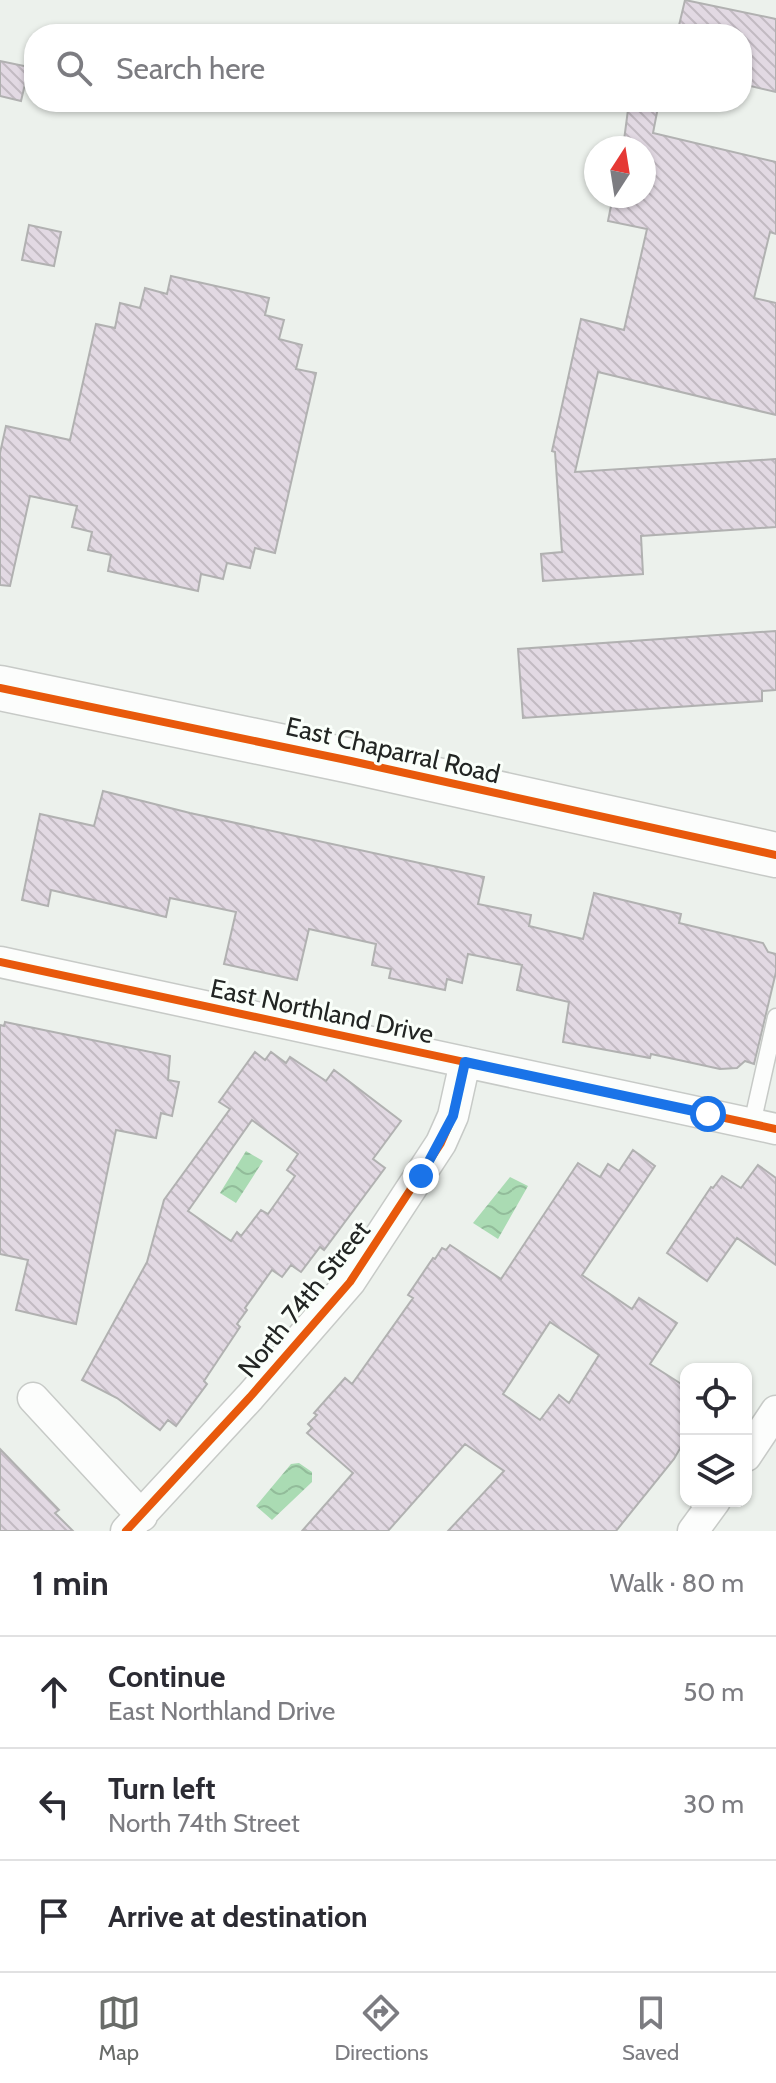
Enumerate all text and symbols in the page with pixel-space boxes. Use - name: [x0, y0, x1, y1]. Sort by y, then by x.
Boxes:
- search box: [24, 24, 752, 112]
- icon: search: [52, 46, 96, 90]
- text: Search here: [116, 50, 265, 87]
- north arrow: [584, 136, 656, 208]
- street label: East Chaparral Road: [283, 710, 503, 790]
- street label: East Northland Drive: [207, 972, 437, 1050]
- route start: [690, 1096, 726, 1132]
- route end: [403, 1158, 439, 1194]
- street label: North 74th Street: [231, 1214, 377, 1384]
- map controls: [680, 1363, 752, 1507]
- button: locate: [680, 1363, 752, 1435]
- button: layers: [680, 1435, 752, 1507]
- text: 1 min: [32, 1562, 109, 1604]
- text: Walk · 80 m: [610, 1567, 744, 1599]
- text: Continue: [108, 1658, 225, 1695]
- icon: ahead: [32, 1670, 76, 1714]
- text: 50 m: [683, 1676, 744, 1708]
- text: East Northland Drive: [108, 1695, 335, 1727]
- text: Turn left: [108, 1770, 216, 1807]
- icon: left: [32, 1782, 76, 1826]
- text: 30 m: [683, 1788, 744, 1820]
- text: North 74th Street: [108, 1807, 300, 1839]
- icon: arrive: [32, 1894, 76, 1938]
- text: Arrive at destination: [108, 1898, 368, 1935]
- tab: Map: [97, 1991, 141, 2066]
- tab: Directions: [334, 1991, 428, 2066]
- tab: Saved: [622, 1991, 679, 2066]

